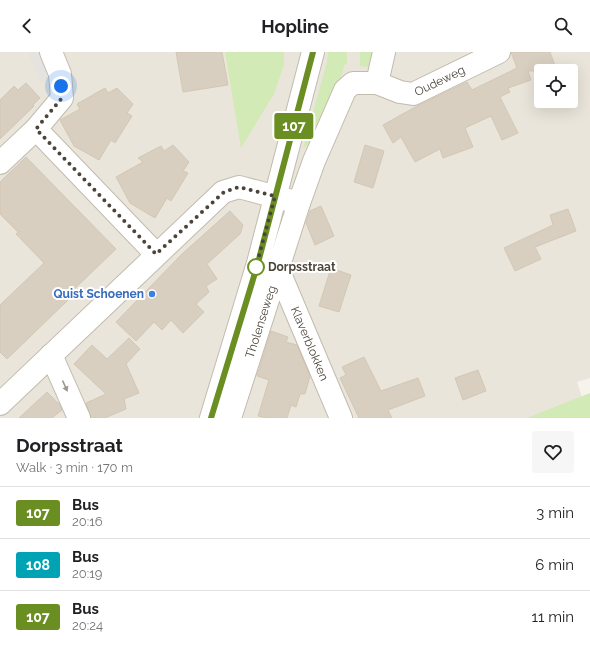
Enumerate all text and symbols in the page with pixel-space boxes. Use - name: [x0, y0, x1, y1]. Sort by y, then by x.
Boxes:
- icon: back: [16, 15, 38, 37]
- icon: search: [552, 15, 574, 37]
- text: Hopline: [261, 16, 329, 37]
- street label: Oudeweg: [412, 63, 467, 99]
- map controls: [534, 64, 578, 108]
- button: locate: [534, 64, 578, 108]
- your location: [51, 76, 71, 96]
- line badge: 107: [271, 113, 317, 139]
- text: 107: [282, 118, 306, 134]
- marker: Dorpsstraat: [247, 258, 265, 276]
- place label: Dorpsstraat: [268, 260, 336, 274]
- street label: Tholenseweg: [243, 284, 279, 360]
- place label: Quist Schoenen: [54, 287, 144, 301]
- marker: Quist Schoenen: [147, 289, 157, 299]
- street label: Klaverblokken: [288, 304, 331, 383]
- one-way arrow: [62, 381, 68, 392]
- button: heart: [532, 431, 574, 473]
- text: Dorpsstraat: [16, 434, 123, 456]
- text: Walk · 3 min · 170 m: [16, 460, 133, 475]
- text: Bus: [72, 496, 99, 514]
- text: 3 min: [536, 504, 574, 522]
- text: 107: [26, 505, 50, 521]
- text: 20:16: [72, 514, 103, 529]
- text: Bus: [72, 548, 99, 566]
- text: 6 min: [535, 556, 574, 574]
- text: 108: [26, 557, 50, 573]
- text: 20:19: [72, 566, 102, 581]
- text: Bus: [72, 600, 99, 618]
- text: 11 min: [532, 608, 574, 626]
- text: 107: [26, 609, 50, 625]
- text: 20:24: [72, 618, 103, 633]

